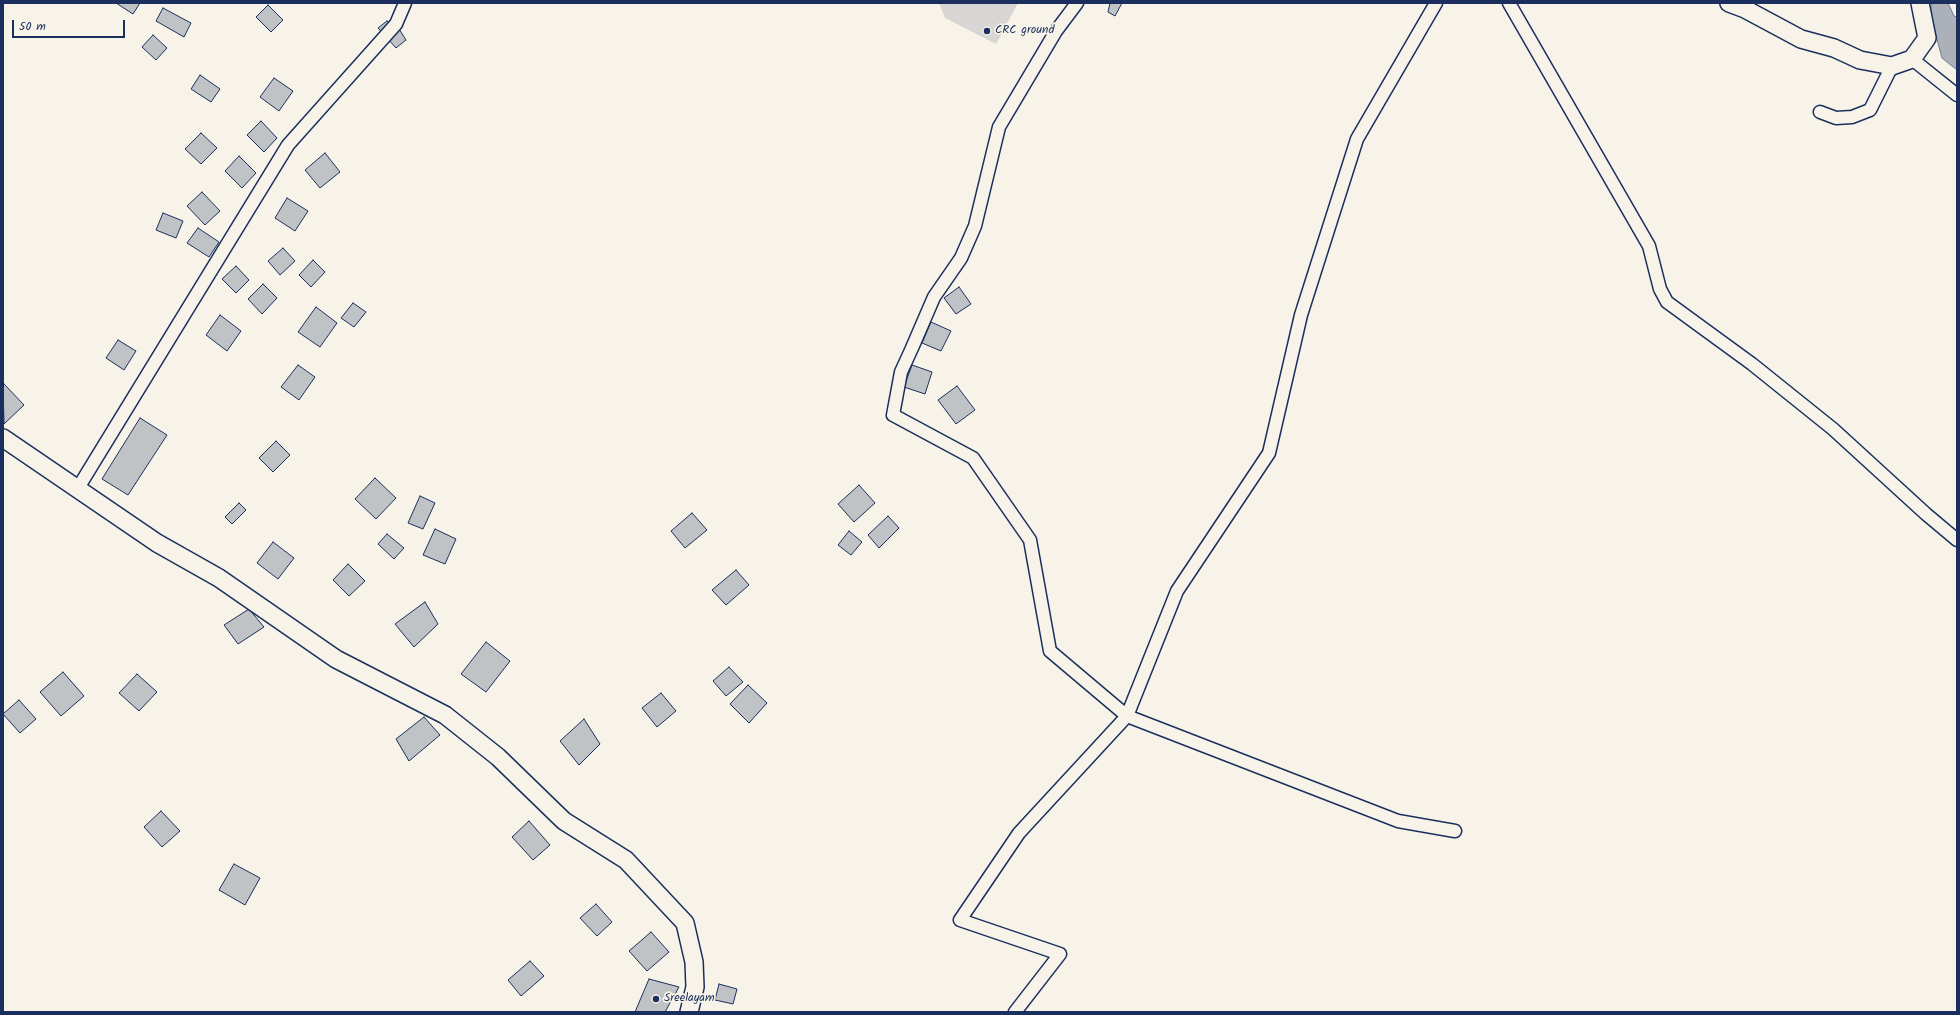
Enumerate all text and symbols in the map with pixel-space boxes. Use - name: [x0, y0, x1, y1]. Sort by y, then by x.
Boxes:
- scale bar: [14, 12, 127, 38]
- text: 50 m: [19, 17, 46, 36]
- place label: CRC ground: [995, 24, 1054, 38]
- marker: CRC ground: [982, 26, 992, 36]
- place label: Sreelayam: [664, 992, 715, 1006]
- marker: Sreelayam: [651, 994, 661, 1004]

